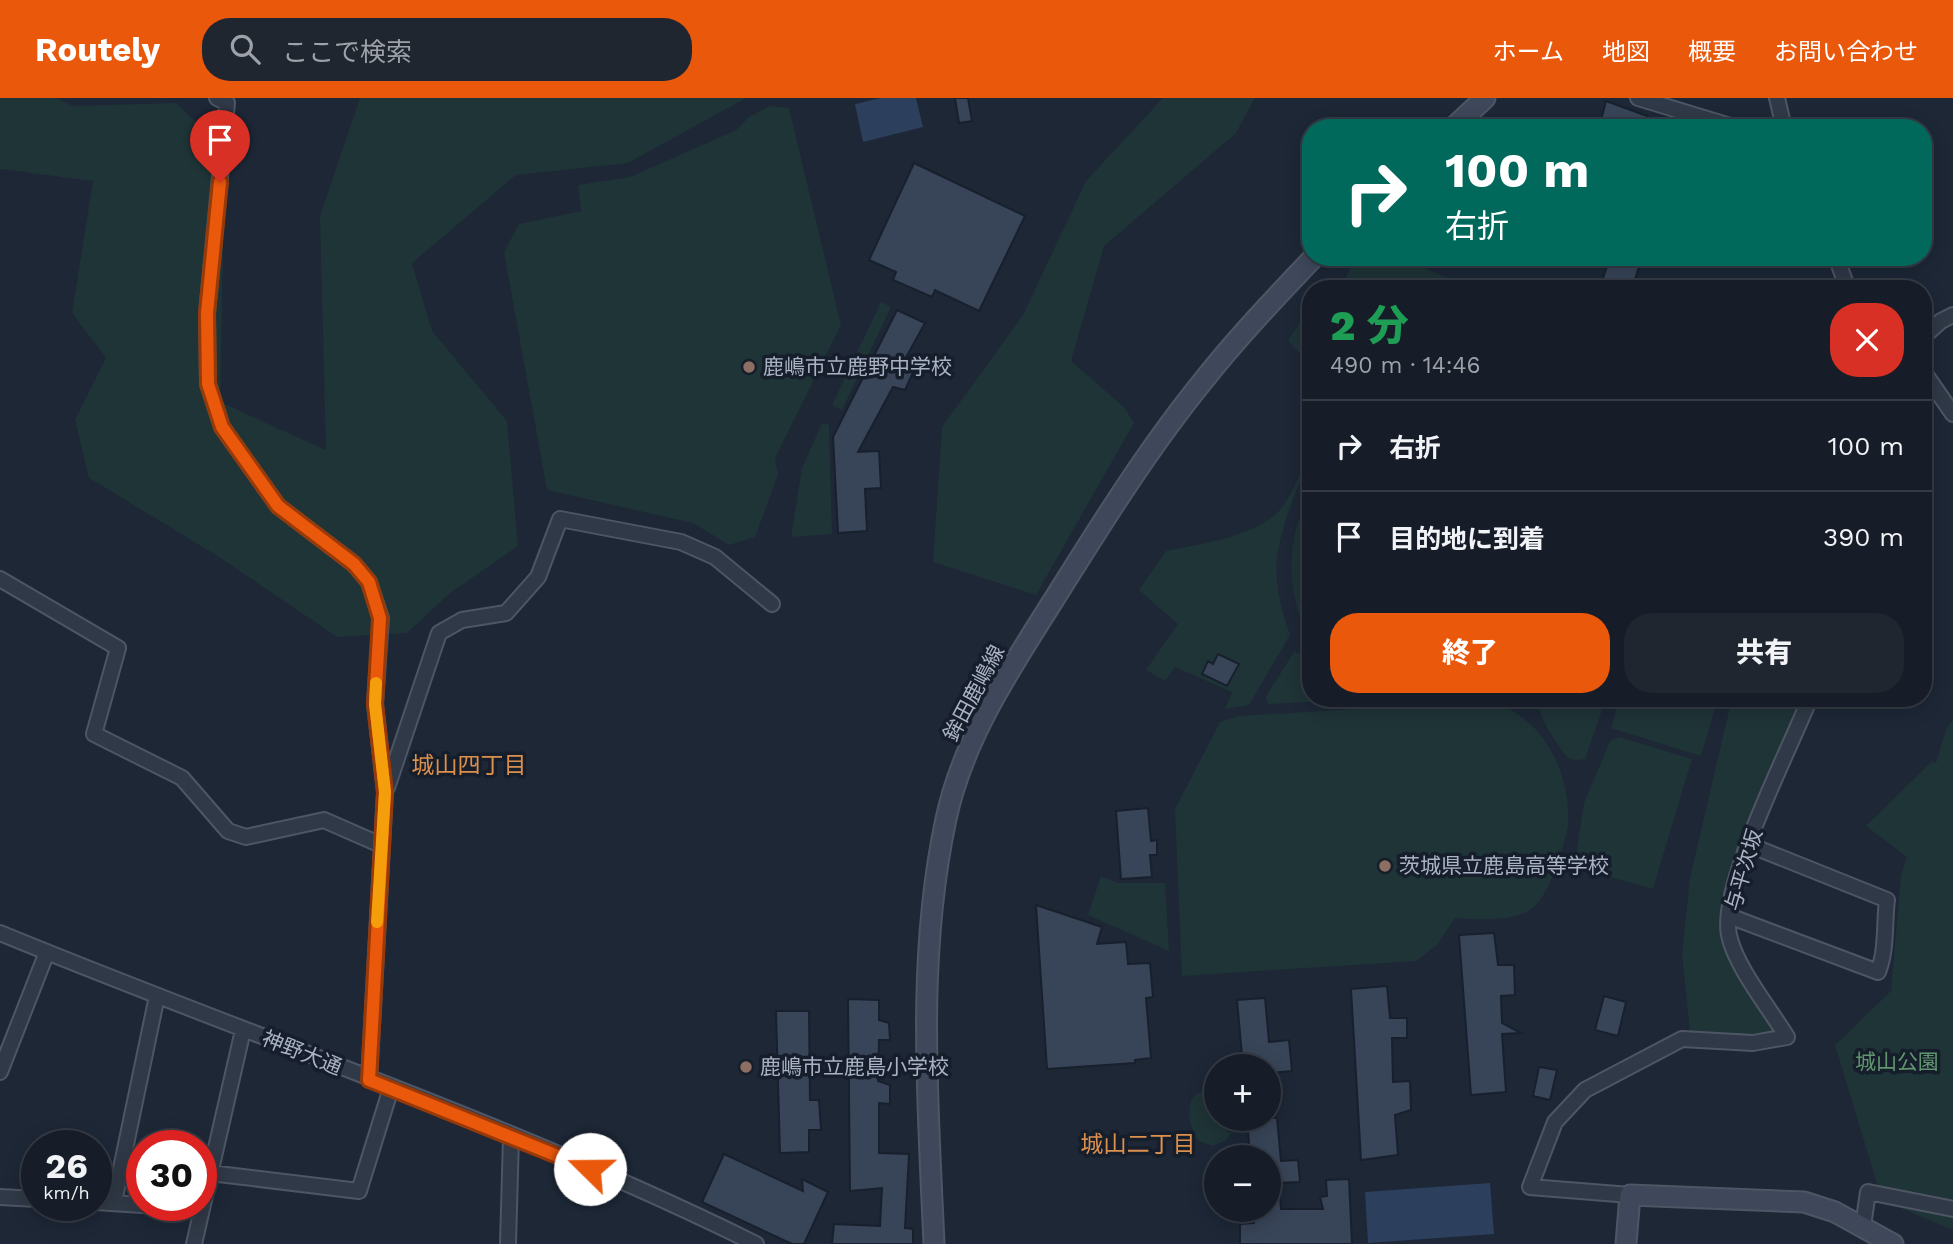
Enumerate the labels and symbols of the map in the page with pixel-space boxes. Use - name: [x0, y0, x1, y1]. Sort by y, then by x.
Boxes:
- pin: [190, 110, 250, 182]
- place label: 鹿嶋市立鹿野中学校: [763, 354, 952, 379]
- marker: 鹿嶋市立鹿野中学校: [741, 359, 757, 375]
- street label: 鉾田鹿嶋線: [938, 641, 1009, 745]
- district label: 城山四丁目: [412, 752, 527, 779]
- street label: 与平次坂: [1720, 826, 1767, 914]
- place label: 茨城県立鹿島高等学校: [1399, 853, 1609, 878]
- marker: 茨城県立鹿島高等学校: [1377, 858, 1393, 874]
- street label: 神野大通: [259, 1025, 346, 1080]
- park label: 城山公園: [1855, 1049, 1939, 1074]
- place label: 鹿嶋市立鹿島小学校: [760, 1054, 949, 1079]
- marker: 鹿嶋市立鹿島小学校: [738, 1059, 754, 1075]
- speed limit sign: 30: [126, 1130, 217, 1221]
- district label: 城山二丁目: [1081, 1131, 1196, 1158]
- position arrow: [553, 1132, 627, 1206]

